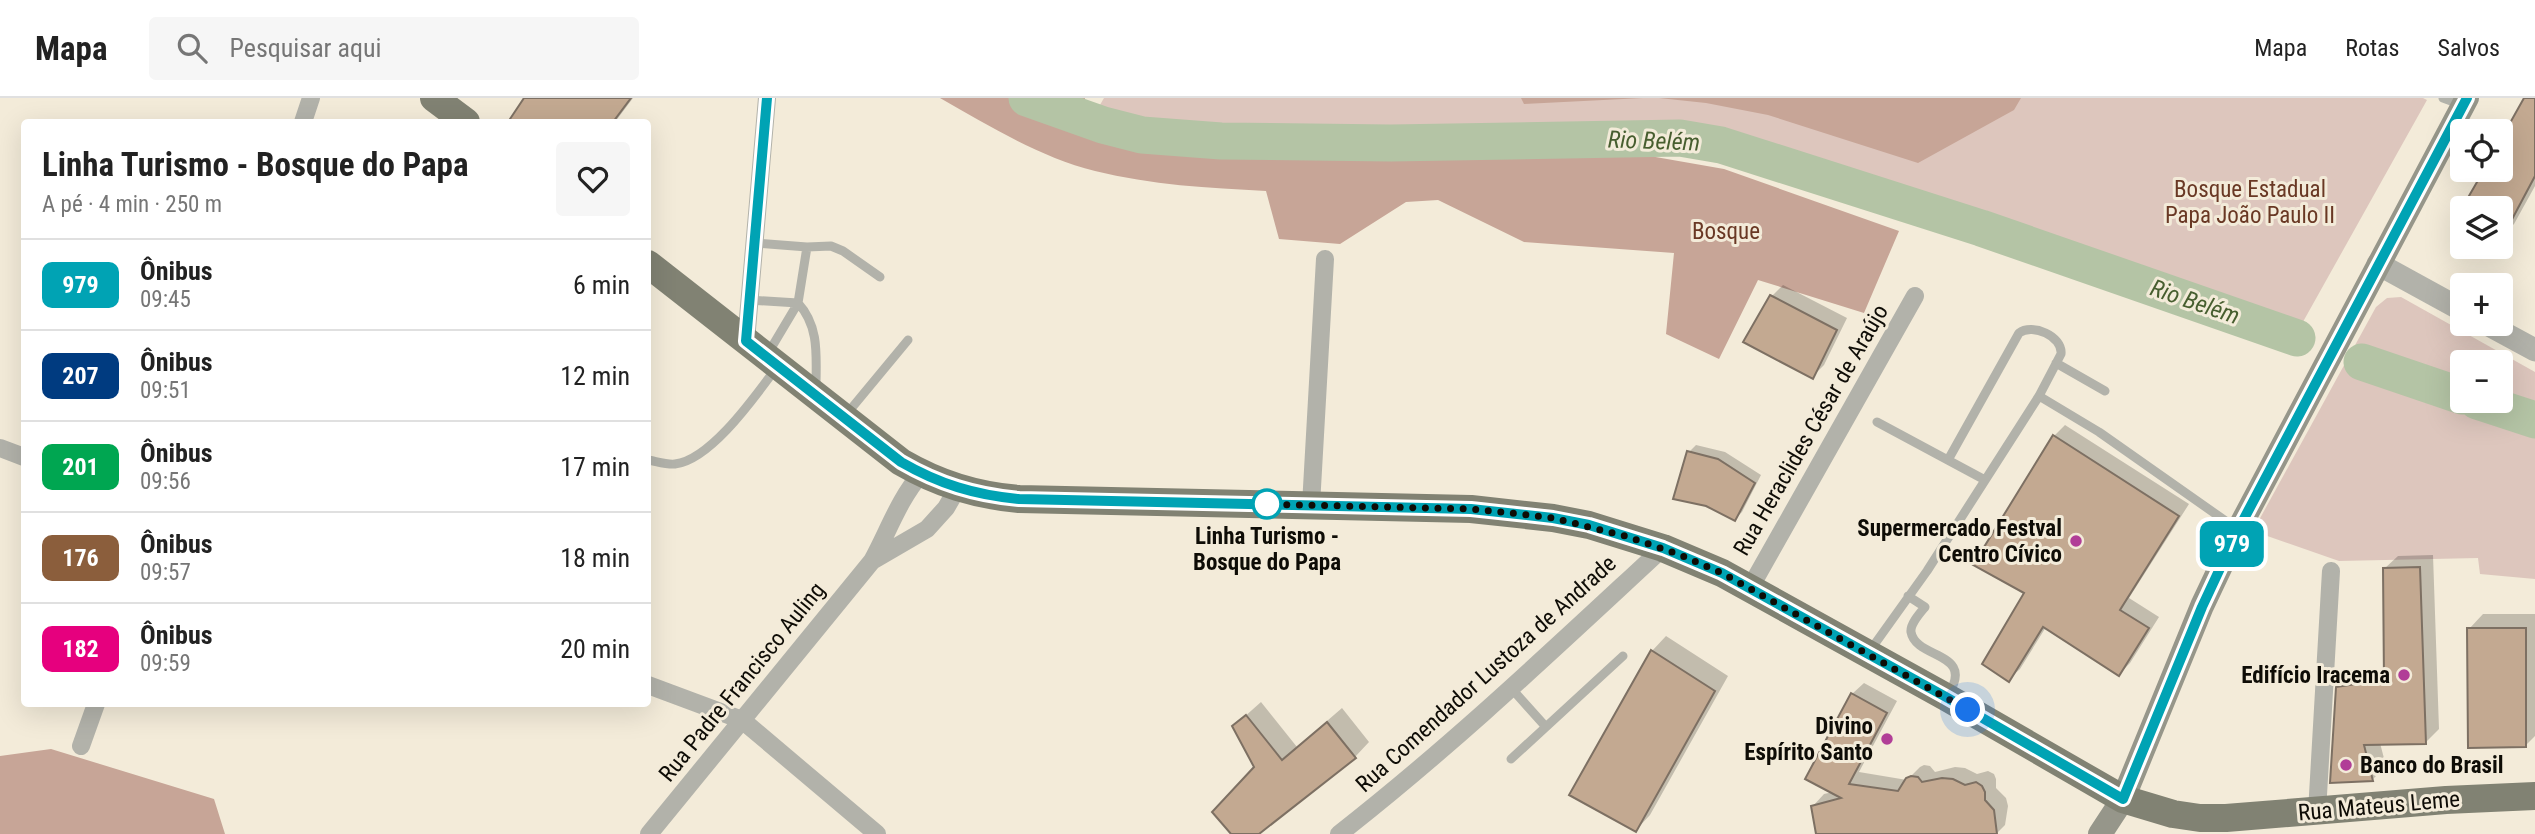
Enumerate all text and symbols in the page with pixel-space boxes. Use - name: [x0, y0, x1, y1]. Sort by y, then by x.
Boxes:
- search box: [149, 17, 639, 80]
- text: Mapa: [35, 29, 107, 68]
- icon: search: [173, 29, 211, 67]
- text: Pesquisar aqui: [229, 33, 382, 63]
- text: Mapa: [2254, 34, 2307, 62]
- text: Rotas: [2345, 34, 2399, 62]
- text: Salvos: [2437, 34, 2500, 62]
- map controls: [2450, 119, 2513, 413]
- button: locate: [2450, 119, 2513, 182]
- water label: Rio Belém: [1607, 125, 1701, 157]
- button: heart: [556, 142, 630, 216]
- text: Linha Turismo - Bosque do Papa: [42, 145, 468, 184]
- park label: Bosque Estadual Papa João Paulo II: [2165, 176, 2335, 229]
- text: A pé · 4 min · 250 m: [42, 191, 222, 218]
- button: layers: [2450, 196, 2513, 259]
- park label: Bosque: [1692, 218, 1760, 245]
- text: Ônibus: [140, 256, 213, 286]
- text: 6 min: [573, 270, 630, 300]
- text: 979: [62, 271, 99, 299]
- button: +: [2450, 273, 2513, 336]
- water label: Rio Belém: [2147, 274, 2243, 330]
- text: 09:45: [140, 286, 191, 313]
- street label: Rua Heraclides César de Araújo: [1728, 300, 1894, 560]
- text: Ônibus: [140, 347, 213, 377]
- button: −: [2450, 350, 2513, 413]
- text: 12 min: [560, 361, 630, 391]
- text: 207: [62, 362, 99, 390]
- text: 09:51: [140, 377, 191, 404]
- text: Ônibus: [140, 438, 213, 468]
- text: 17 min: [560, 452, 630, 482]
- text: 201: [62, 453, 99, 481]
- text: 09:56: [140, 468, 191, 495]
- marker: Linha Turismo - Bosque do Papa: [1252, 489, 1282, 519]
- place label: Supermercado Festval Centro Cívico: [1857, 515, 2062, 568]
- line badge: 979: [2192, 521, 2272, 567]
- place label: Linha Turismo - Bosque do Papa: [1193, 523, 1341, 576]
- text: Ônibus: [140, 529, 213, 559]
- text: 979: [2214, 530, 2250, 558]
- marker: Supermercado Festval Centro Cívico: [2068, 533, 2084, 549]
- text: 18 min: [560, 543, 630, 573]
- text: 176: [62, 544, 99, 572]
- street label: Rua Comendador Lustoza de Andrade: [1350, 550, 1622, 798]
- text: 09:57: [140, 559, 191, 586]
- street label: Rua Padre Francisco Auling: [653, 577, 831, 787]
- text: Ônibus: [140, 620, 213, 650]
- text: 20 min: [560, 634, 630, 664]
- text: 182: [62, 635, 99, 663]
- text: 09:59: [140, 650, 191, 677]
- place label: Edifício Iracema: [2241, 662, 2390, 689]
- marker: Edifício Iracema: [2396, 667, 2412, 683]
- your location: [1950, 692, 1985, 727]
- place label: Divino Espírito Santo: [1744, 713, 1873, 766]
- marker: Divino Espírito Santo: [1879, 731, 1895, 747]
- place label: Banco do Brasil: [2360, 752, 2504, 779]
- marker: Banco do Brasil: [2338, 757, 2354, 773]
- street label: Rua Mateus Leme: [2297, 785, 2461, 827]

